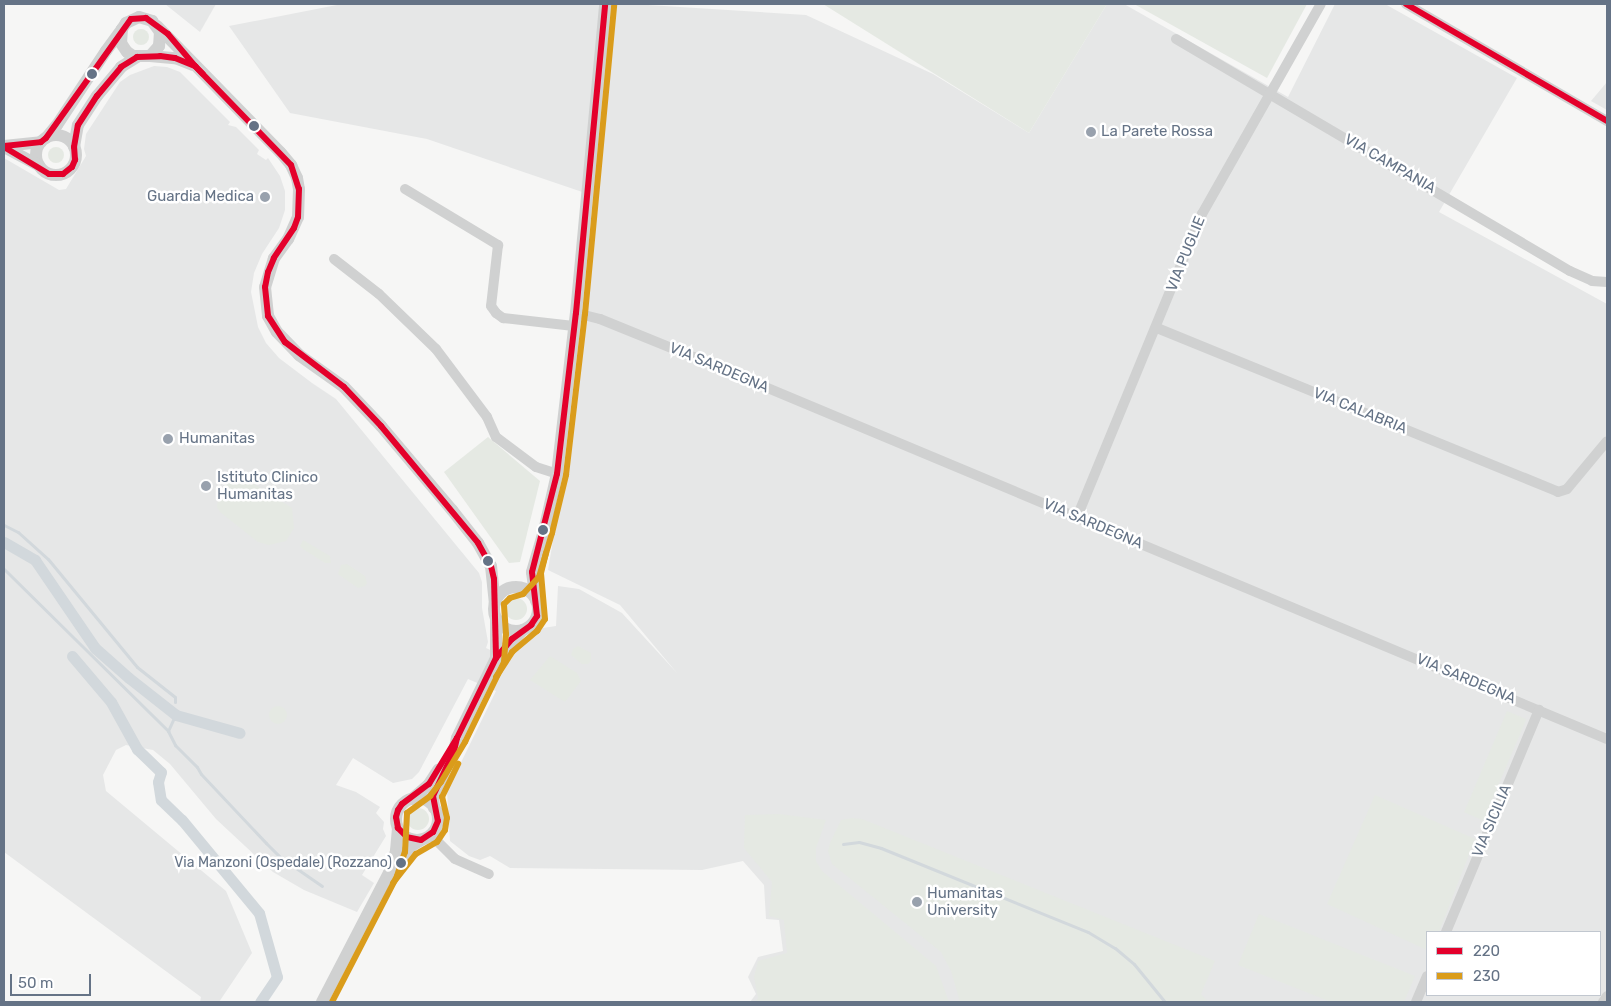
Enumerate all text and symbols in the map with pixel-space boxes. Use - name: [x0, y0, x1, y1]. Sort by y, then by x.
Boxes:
- unlabelled marker: [87, 69, 97, 79]
- unlabelled marker: [249, 121, 259, 131]
- place label: La Parete Rossa: [1101, 123, 1213, 141]
- marker: La Parete Rossa: [1085, 126, 1097, 138]
- street label: VIA CAMPANIA: [1341, 130, 1439, 198]
- place label: Guardia Medica: [147, 188, 254, 206]
- marker: Guardia Medica: [258, 190, 272, 204]
- street label: VIA PUGLIE: [1163, 214, 1209, 294]
- street label: VIA SARDEGNA: [666, 339, 772, 397]
- street label: VIA CALABRIA: [1310, 384, 1410, 438]
- place label: Humanitas: [179, 430, 255, 448]
- marker: Humanitas: [161, 432, 175, 446]
- place label: Istituto Clinico Humanitas: [217, 468, 318, 503]
- marker: Istituto Clinico Humanitas: [199, 479, 213, 493]
- street label: VIA SARDEGNA: [1040, 495, 1146, 553]
- unlabelled marker: [538, 525, 548, 535]
- unlabelled marker: [483, 556, 493, 566]
- street label: VIA SARDEGNA: [1413, 650, 1519, 708]
- street label: VIA SICILIA: [1469, 782, 1515, 860]
- place label: Via Manzoni (Ospedale) (Rozzano): [174, 855, 392, 871]
- marker: Via Manzoni (Ospedale) (Rozzano): [396, 858, 406, 868]
- place label: Humanitas University: [927, 884, 1003, 919]
- marker: Humanitas University: [911, 896, 923, 908]
- legend: [1426, 931, 1601, 996]
- text: 220: [1473, 942, 1500, 960]
- scale bar: [12, 964, 94, 996]
- text: 230: [1473, 967, 1500, 985]
- text: 50 m: [18, 974, 53, 992]

